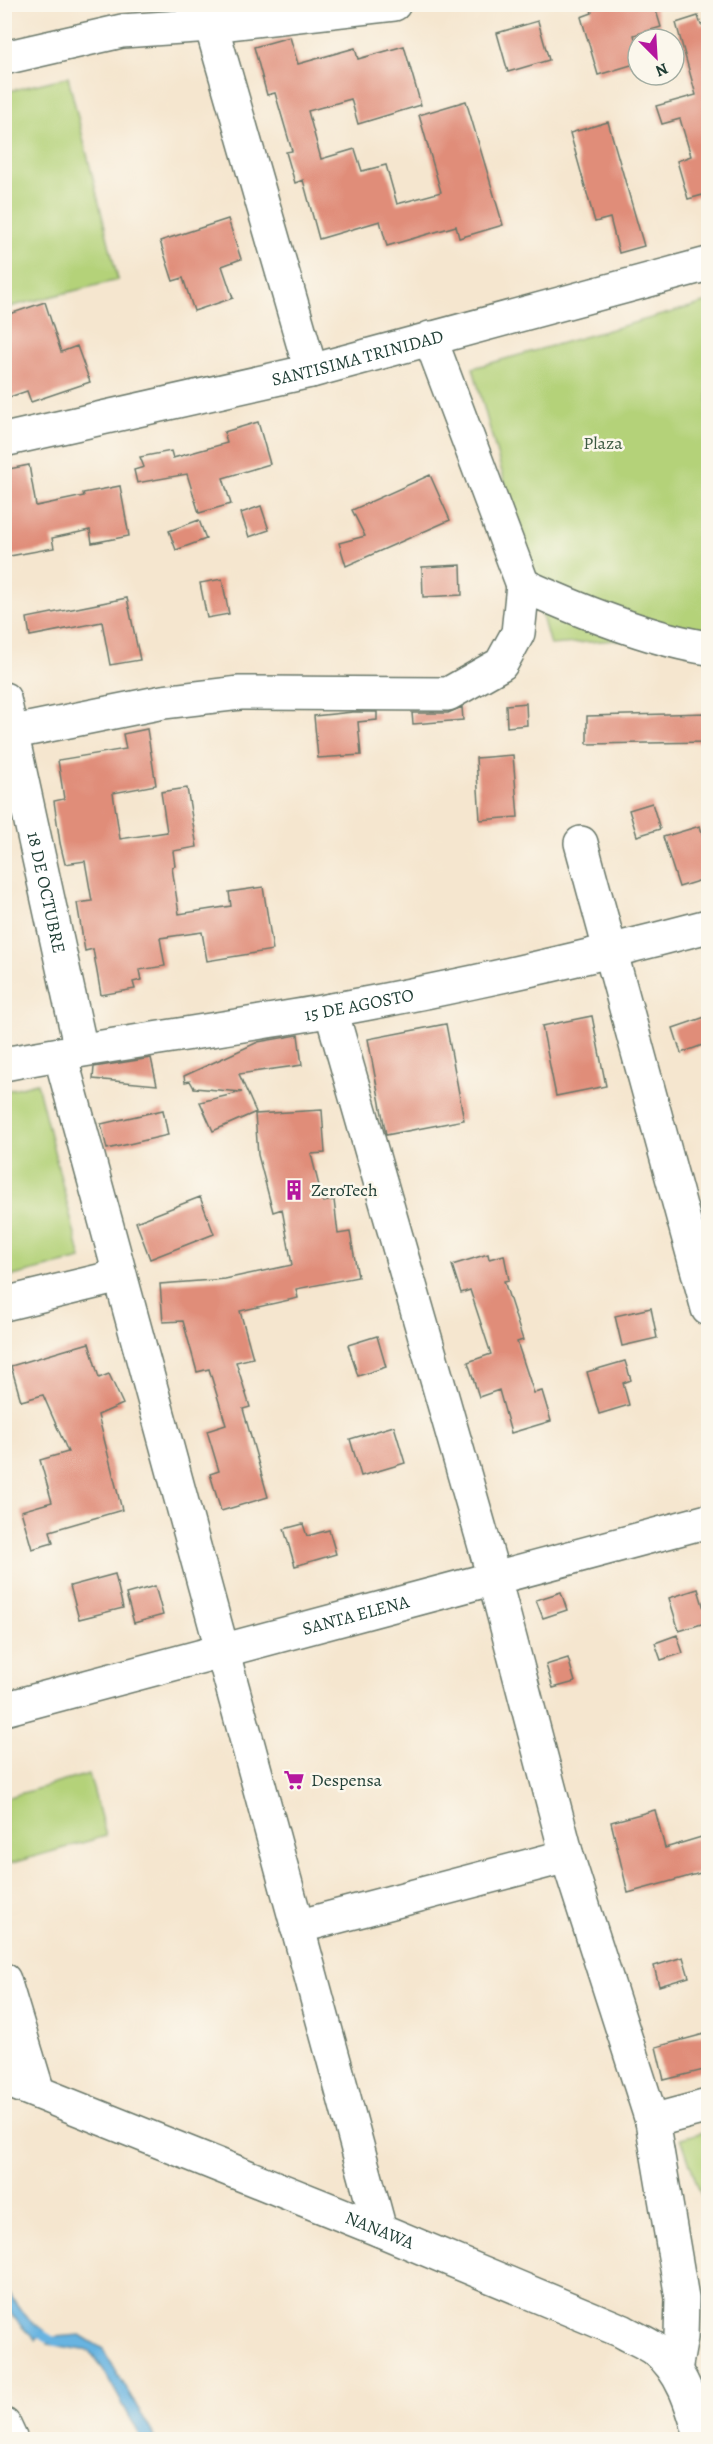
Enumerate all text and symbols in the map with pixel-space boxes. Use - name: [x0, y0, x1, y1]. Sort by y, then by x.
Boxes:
- north arrow: [626, 27, 686, 87]
- text: N: [652, 57, 671, 82]
- street label: SANTISIMA TRINIDAD: [269, 324, 446, 391]
- park label: Plaza: [583, 431, 623, 455]
- street label: 18 DE OCTUBRE: [21, 829, 71, 955]
- street label: 15 DE AGOSTO: [303, 983, 416, 1027]
- building icon: ZeroTech: [282, 1178, 306, 1202]
- place label: ZeroTech: [311, 1178, 378, 1202]
- street label: SANTA ELENA: [300, 1589, 412, 1641]
- supermarket icon: Despensa: [282, 1768, 306, 1792]
- place label: Despensa: [311, 1768, 383, 1792]
- street label: NANAWA: [342, 2205, 418, 2255]

